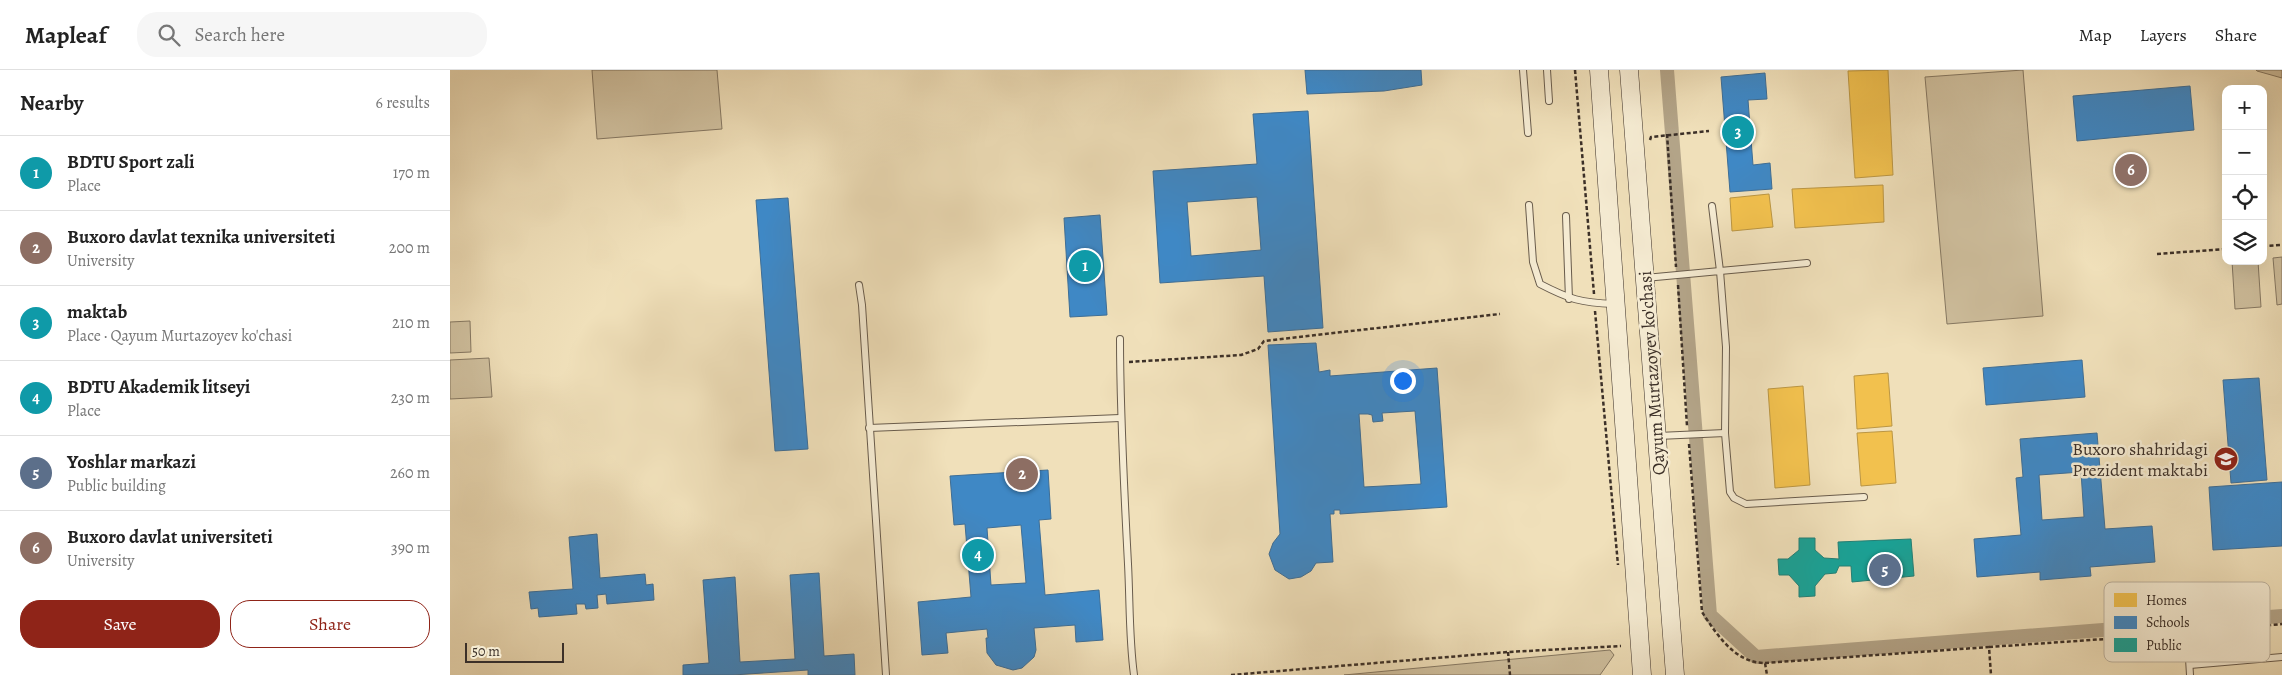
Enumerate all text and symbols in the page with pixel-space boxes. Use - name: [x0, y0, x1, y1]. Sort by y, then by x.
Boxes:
- search box: [137, 12, 487, 57]
- text: Mapleaf: [25, 19, 107, 51]
- icon: search: [155, 21, 183, 49]
- text: Search here: [195, 22, 285, 48]
- text: Map: [2079, 23, 2112, 47]
- text: Layers: [2140, 23, 2187, 47]
- text: Share: [2215, 23, 2257, 47]
- map controls: [2222, 85, 2267, 265]
- button: +: [2222, 85, 2267, 130]
- text: Nearby: [20, 89, 83, 117]
- text: 6 results: [376, 92, 430, 114]
- pin: 3: [1722, 113, 1754, 151]
- button: −: [2222, 130, 2267, 175]
- text: BDTU Sport zali: [67, 149, 195, 175]
- pin: 6: [2115, 151, 2147, 189]
- text: 1: [33, 162, 39, 184]
- text: 170 m: [393, 162, 430, 184]
- text: Place: [67, 175, 101, 197]
- button: locate: [2222, 175, 2267, 220]
- button: layers: [2222, 220, 2267, 265]
- text: Buxoro davlat texnika universiteti: [67, 224, 335, 250]
- text: 2: [32, 237, 40, 259]
- text: 200 m: [389, 237, 430, 259]
- pin: 1: [1069, 247, 1101, 285]
- text: University: [67, 250, 134, 272]
- street label: Qayum Murtazoyev ko'chasi: [1633, 270, 1671, 476]
- text: maktab: [67, 299, 127, 325]
- text: 3: [33, 312, 39, 334]
- text: 210 m: [392, 312, 430, 334]
- text: Place · Qayum Murtazoyev ko'chasi: [67, 325, 292, 347]
- your location: [1390, 368, 1416, 394]
- text: BDTU Akademik litseyi: [67, 374, 250, 400]
- text: 4: [32, 387, 40, 409]
- text: 230 m: [391, 387, 430, 409]
- text: Place: [67, 400, 101, 422]
- place label: Buxoro shahridagi Prezident maktabi: [2072, 437, 2208, 482]
- school or university icon: Buxoro shahridagi Prezident maktabi: [2213, 446, 2239, 472]
- text: Yoshlar markazi: [67, 449, 196, 475]
- pin: 2: [1006, 455, 1038, 493]
- text: 5: [33, 462, 39, 484]
- text: 260 m: [390, 462, 430, 484]
- text: Public building: [67, 475, 166, 497]
- text: Buxoro davlat universiteti: [67, 524, 273, 550]
- pin: 4: [962, 536, 994, 574]
- text: 6: [32, 537, 40, 559]
- text: 390 m: [391, 537, 430, 559]
- text: University: [67, 550, 134, 572]
- pin: 5: [1869, 551, 1901, 589]
- legend: [2104, 582, 2270, 662]
- text: Homes: [2146, 591, 2187, 610]
- button: Save: [20, 600, 220, 648]
- button: Share: [230, 600, 430, 648]
- text: Schools: [2146, 613, 2190, 632]
- text: Public: [2146, 636, 2182, 655]
- scale bar: [465, 640, 564, 663]
- text: 50 m: [472, 642, 500, 661]

